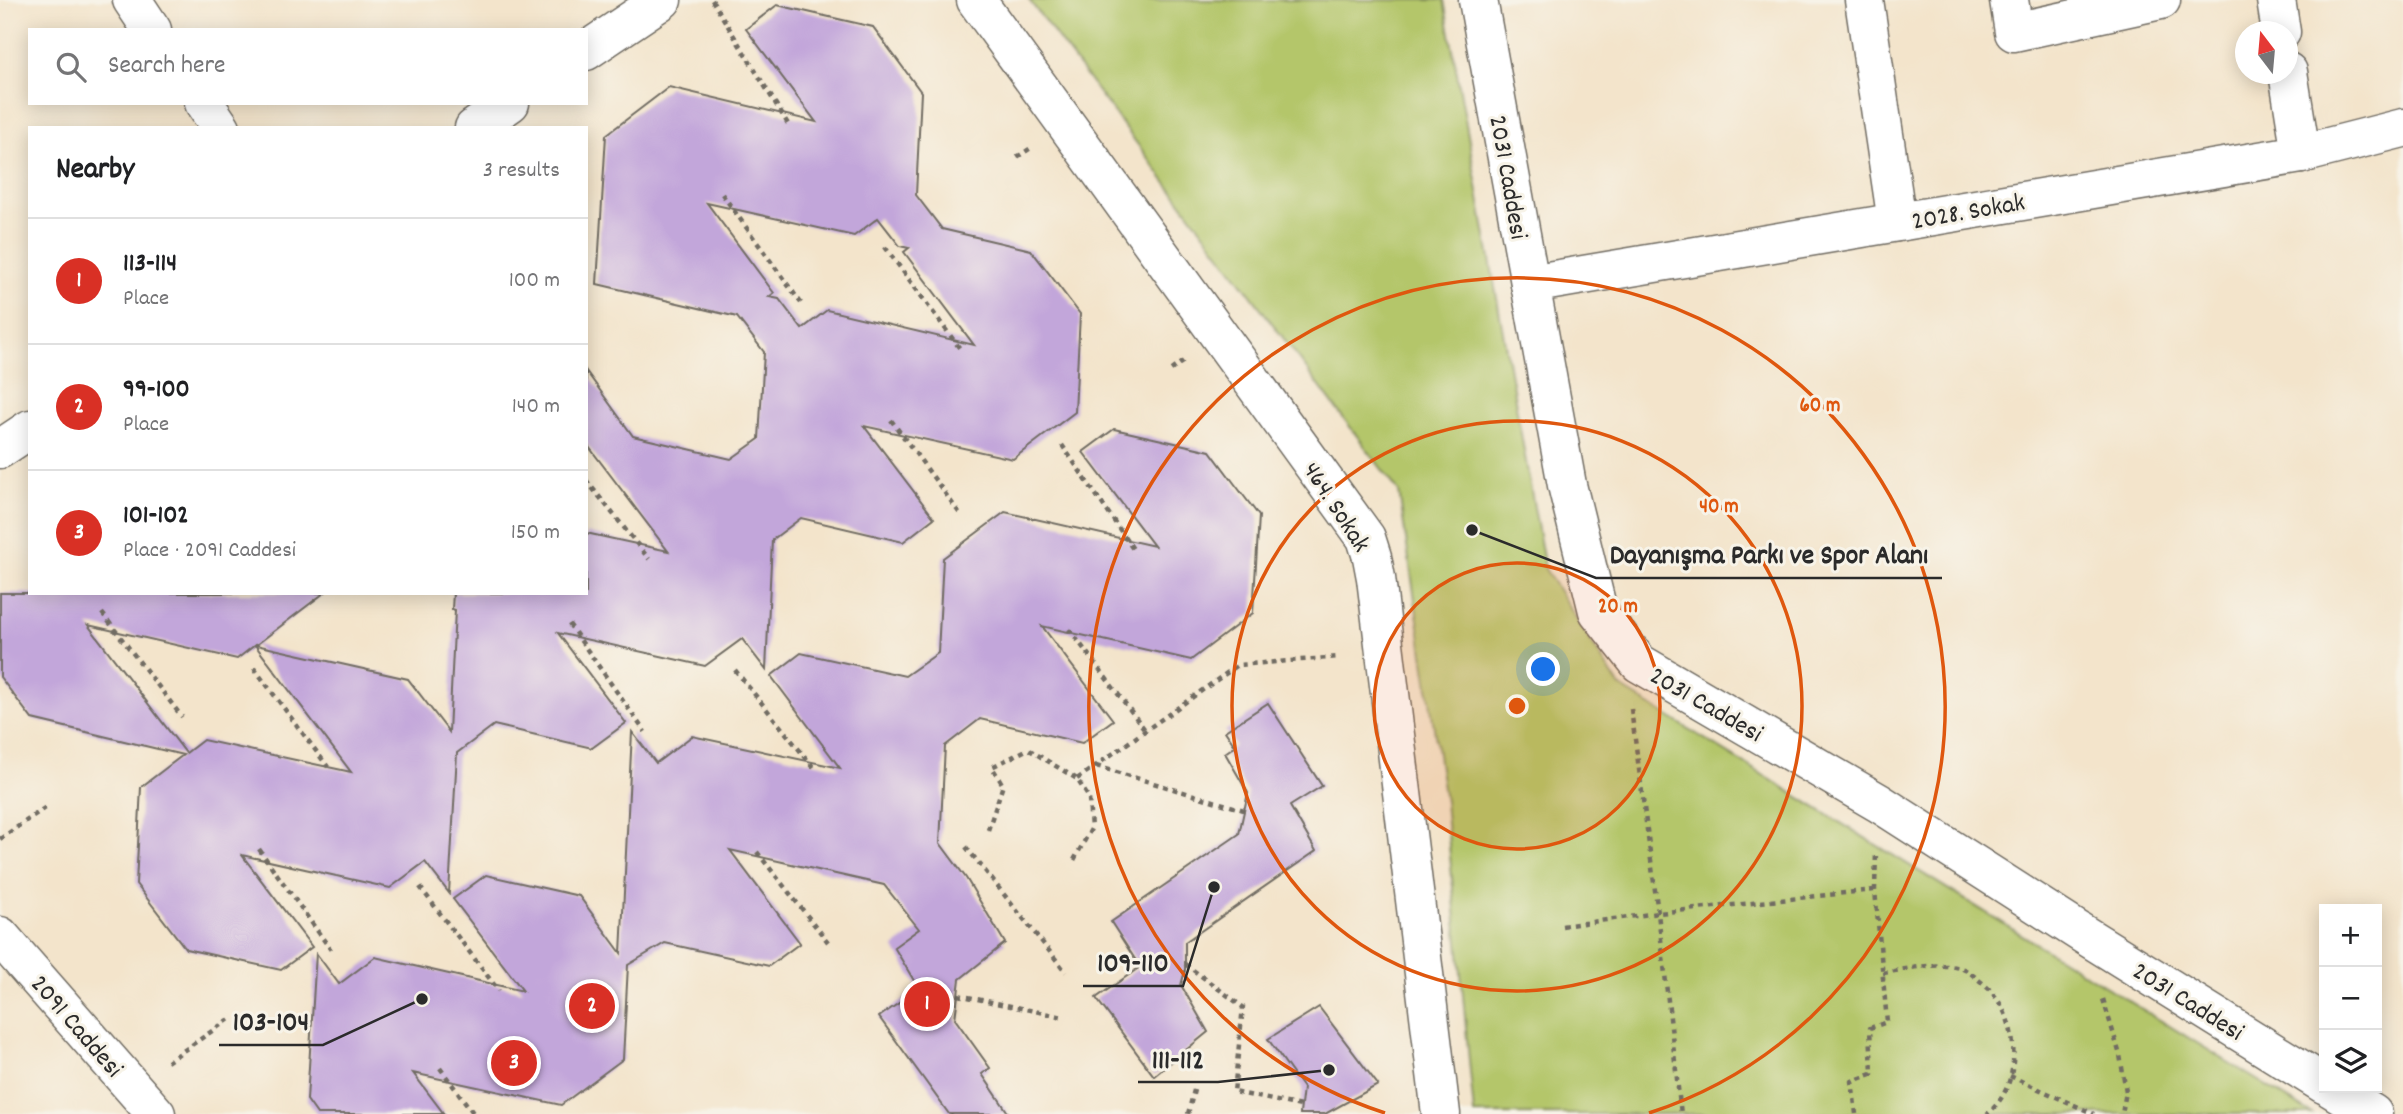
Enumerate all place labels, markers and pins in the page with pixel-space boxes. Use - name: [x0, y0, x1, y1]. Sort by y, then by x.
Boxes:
- callout: Dayanışma Parkı ve Spor Alanı: [1596, 529, 1942, 578]
- centre of rings: [1505, 694, 1529, 718]
- callout: 109-110: [1083, 937, 1183, 986]
- pin: 1: [904, 978, 950, 1030]
- pin: 2: [569, 980, 615, 1032]
- callout: 103-104: [219, 996, 323, 1045]
- callout: 111-112: [1138, 1033, 1218, 1082]
- pin: 3: [491, 1037, 537, 1089]

